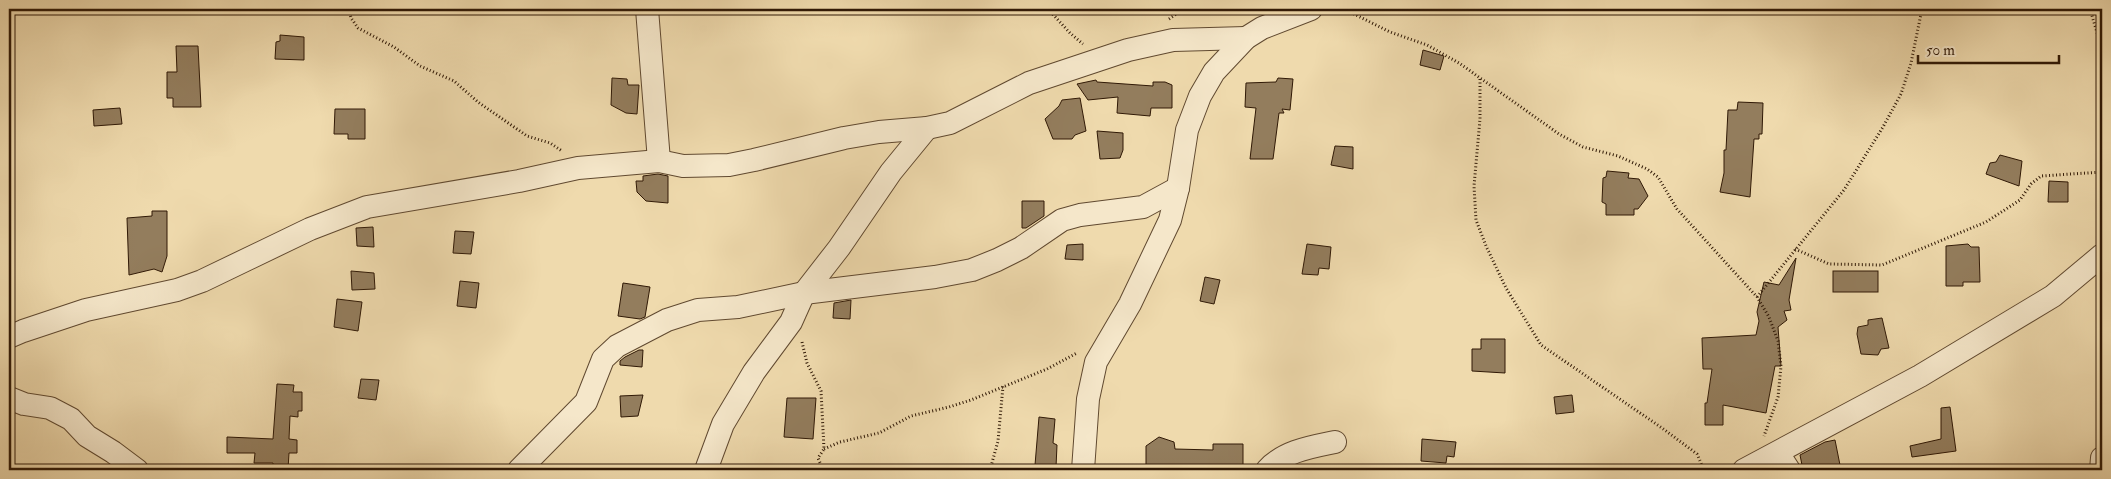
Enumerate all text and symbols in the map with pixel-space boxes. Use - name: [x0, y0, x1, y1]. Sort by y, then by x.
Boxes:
- scale bar: [1918, 32, 2060, 64]
- text: 50 m: [1926, 41, 1955, 60]

